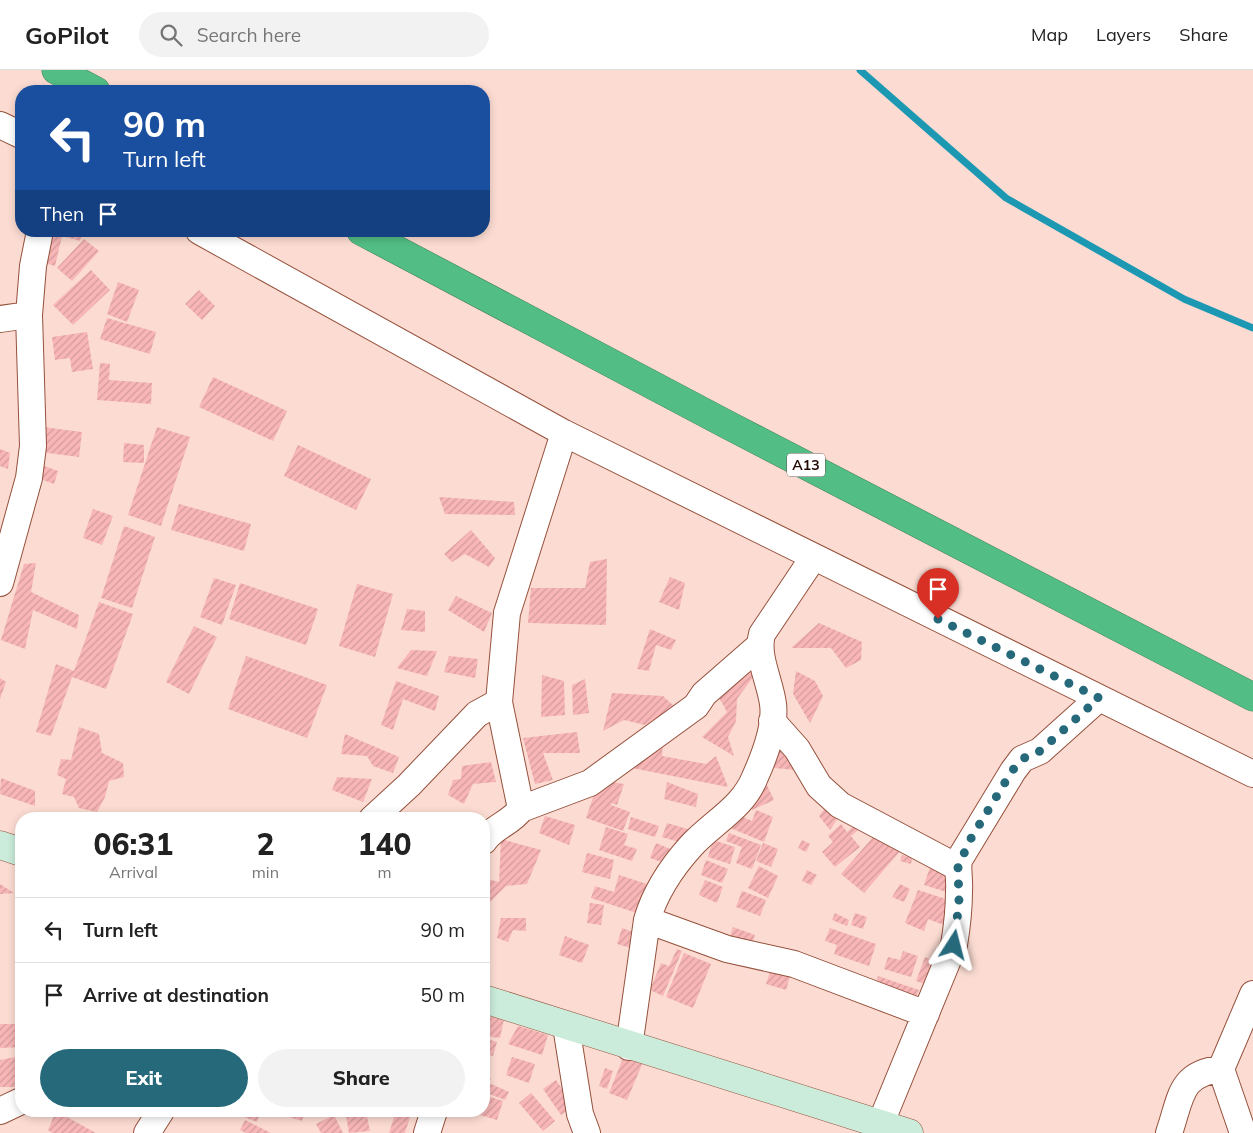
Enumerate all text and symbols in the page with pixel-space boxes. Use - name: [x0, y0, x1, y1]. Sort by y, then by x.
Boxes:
- search box: [139, 12, 489, 57]
- text: GoPilot: [25, 20, 109, 50]
- icon: search: [157, 21, 185, 49]
- text: Search here: [197, 23, 301, 47]
- text: Map: [1031, 23, 1068, 46]
- text: Layers: [1096, 23, 1151, 46]
- text: Share: [1179, 23, 1228, 46]
- text: 90 m: [123, 102, 206, 146]
- icon: left: [40, 105, 105, 170]
- text: Turn left: [123, 145, 206, 173]
- icon: arrive: [94, 200, 122, 228]
- text: Then: [40, 202, 84, 226]
- road number: A13: [787, 454, 825, 476]
- pin: [917, 568, 959, 619]
- icon: arrive: [924, 575, 952, 603]
- text: 06:31: [93, 825, 173, 863]
- text: 2: [256, 825, 274, 863]
- text: 140: [358, 825, 412, 863]
- text: Arrival: [109, 862, 158, 882]
- text: min: [252, 862, 279, 882]
- text: m: [377, 862, 392, 882]
- icon: left: [40, 916, 68, 944]
- text: Turn left: [83, 918, 158, 942]
- text: 90 m: [421, 918, 465, 942]
- position arrow: [927, 918, 979, 970]
- icon: arrive: [40, 981, 68, 1009]
- text: Arrive at destination: [83, 983, 269, 1007]
- text: 50 m: [421, 983, 465, 1007]
- button: Exit: [40, 1049, 248, 1107]
- button: Share: [258, 1049, 465, 1107]

